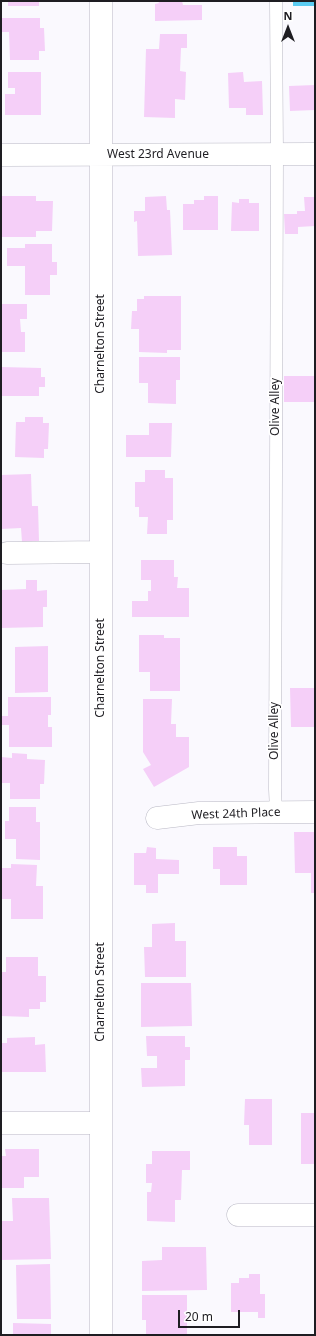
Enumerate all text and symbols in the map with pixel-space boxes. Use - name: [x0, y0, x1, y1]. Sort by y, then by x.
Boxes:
- north arrow: [268, 8, 308, 48]
- text: N: [284, 8, 292, 23]
- street label: West 23rd Avenue: [107, 148, 209, 162]
- street label: Charnelton Street: [94, 294, 108, 394]
- street label: Olive Alley: [269, 378, 283, 436]
- street label: Charnelton Street: [94, 618, 108, 718]
- street label: Olive Alley: [268, 702, 282, 760]
- street label: West 24th Place: [191, 805, 281, 823]
- street label: Charnelton Street: [94, 942, 108, 1042]
- scale bar: [180, 1302, 242, 1328]
- text: 20 m: [185, 1308, 213, 1325]

